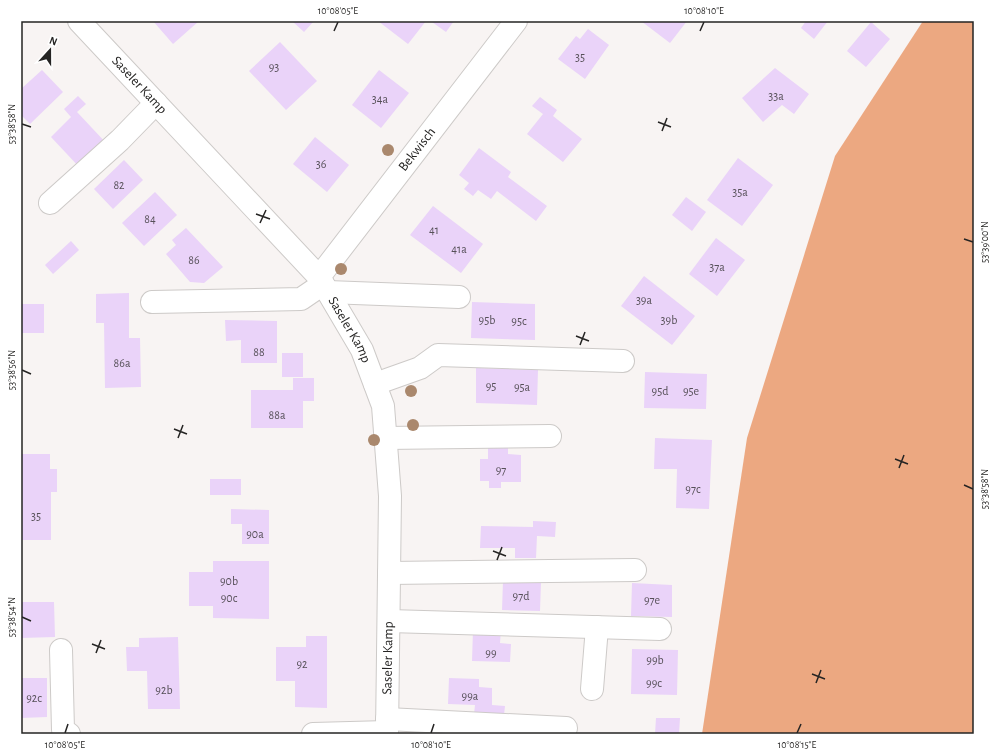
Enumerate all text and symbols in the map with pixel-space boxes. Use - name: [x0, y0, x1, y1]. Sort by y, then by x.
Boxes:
- text: 10°08'05"E: [318, 6, 358, 16]
- text: 10°08'10"E: [684, 6, 724, 16]
- north arrow: [30, 30, 70, 70]
- text: N: [48, 35, 59, 48]
- house number: 35: [575, 51, 585, 63]
- street label: Saseler Kamp: [109, 54, 169, 117]
- house number: 93: [269, 61, 279, 73]
- house number: 33a: [768, 90, 784, 102]
- house number: 34a: [372, 93, 389, 105]
- text: 53°38'58"N: [7, 104, 17, 144]
- street label: Bekwisch: [396, 125, 438, 174]
- house number: 36: [316, 158, 327, 170]
- house number: 82: [113, 179, 125, 191]
- house number: 35a: [732, 186, 748, 198]
- house number: 84: [144, 213, 156, 225]
- text: 53°39'00"N: [980, 221, 990, 263]
- house number: 41: [429, 224, 439, 236]
- house number: 41a: [451, 243, 467, 255]
- house number: 86: [188, 254, 200, 266]
- house number: 37a: [709, 261, 725, 273]
- street label: Saseler Kamp: [325, 294, 373, 365]
- house number: 39a: [636, 294, 653, 306]
- house number: 95b: [479, 314, 495, 326]
- house number: 39b: [661, 314, 677, 326]
- house number: 95c: [511, 315, 527, 327]
- house number: 88: [253, 346, 265, 358]
- text: 53°38'56"N: [7, 350, 17, 390]
- house number: 86a: [114, 357, 131, 369]
- house number: 95: [486, 380, 496, 392]
- house number: 95a: [514, 381, 531, 393]
- house number: 95d: [652, 385, 668, 397]
- house number: 95e: [683, 385, 699, 397]
- house number: 88a: [269, 409, 286, 421]
- house number: 97: [496, 464, 506, 476]
- text: 53°38'58"N: [980, 469, 990, 509]
- house number: 97c: [685, 483, 701, 495]
- house number: 35: [31, 510, 41, 522]
- house number: 90a: [246, 528, 264, 540]
- house number: 90b: [220, 575, 238, 587]
- house number: 97d: [513, 590, 529, 602]
- house number: 90c: [221, 592, 238, 604]
- house number: 97e: [644, 594, 660, 606]
- text: 53°38'54"N: [7, 597, 17, 637]
- street label: Saseler Kamp: [380, 621, 396, 695]
- house number: 99: [485, 647, 497, 659]
- house number: 99b: [646, 654, 664, 666]
- house number: 92: [296, 658, 308, 670]
- house number: 99c: [646, 677, 662, 689]
- house number: 92b: [155, 684, 173, 696]
- house number: 99a: [462, 690, 479, 702]
- house number: 92c: [26, 692, 42, 704]
- text: 10°08'05"E: [45, 740, 85, 750]
- text: 10°08'10"E: [411, 740, 451, 750]
- text: 10°08'15"E: [778, 740, 816, 750]

